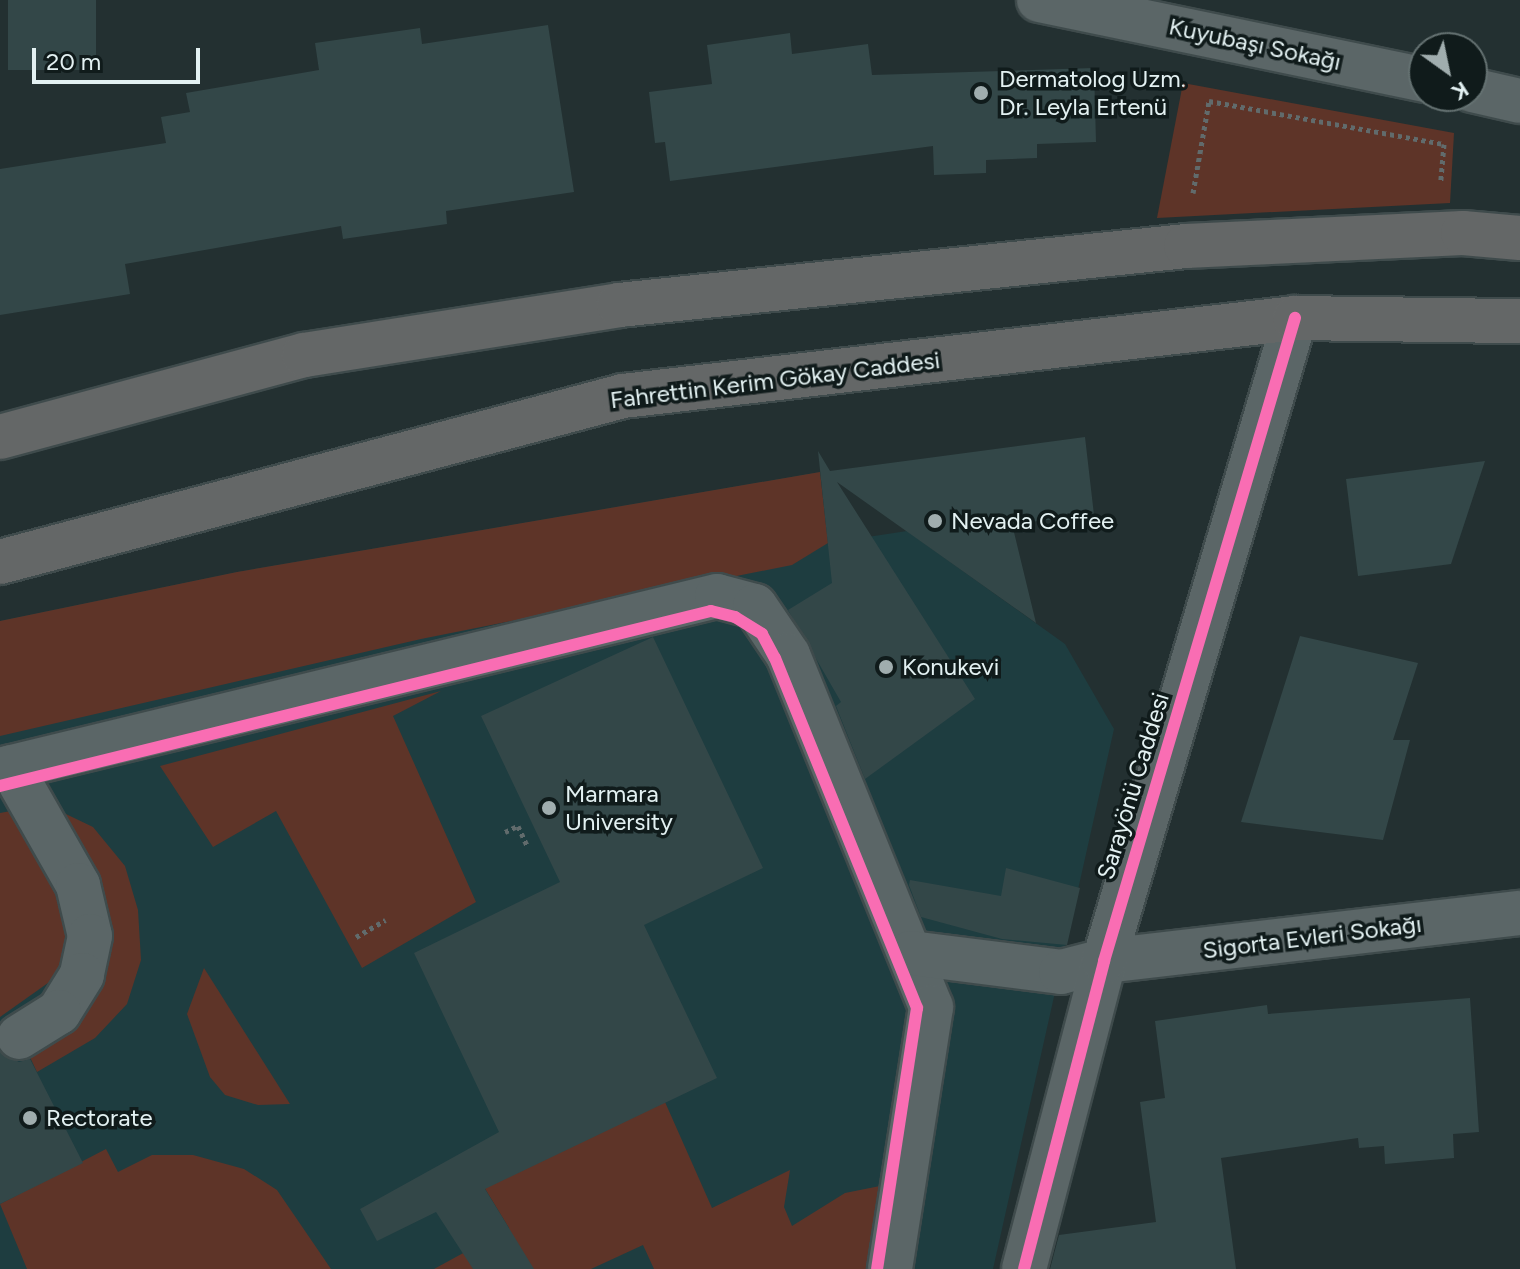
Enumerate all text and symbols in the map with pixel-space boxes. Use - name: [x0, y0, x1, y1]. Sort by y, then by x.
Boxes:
- street label: Kuyubaşı Sokağı: [1166, 12, 1344, 76]
- scale bar: [36, 32, 204, 82]
- north arrow: [1408, 32, 1488, 112]
- text: 20 m: [46, 47, 101, 76]
- place label: Dermatolog Uzm. Dr. Leyla Ertenü: [999, 65, 1186, 121]
- text: K: [1447, 76, 1474, 106]
- marker: Dermatolog Uzm. Dr. Leyla Ertenü: [970, 82, 992, 104]
- street label: Fahrettin Kerim Gökay Caddesi: [608, 345, 942, 415]
- place label: Nevada Coffee: [951, 507, 1114, 535]
- marker: Nevada Coffee: [926, 512, 944, 530]
- place label: Konukevi: [902, 653, 999, 681]
- marker: Konukevi: [877, 658, 895, 676]
- street label: Sarayönü Caddesi: [1091, 689, 1175, 883]
- place label: Marmara University: [565, 780, 673, 836]
- marker: Marmara University: [540, 799, 558, 817]
- street label: Sigorta Evleri Sokağı: [1201, 909, 1423, 965]
- place label: Rectorate: [46, 1104, 153, 1132]
- marker: Rectorate: [21, 1109, 39, 1127]

